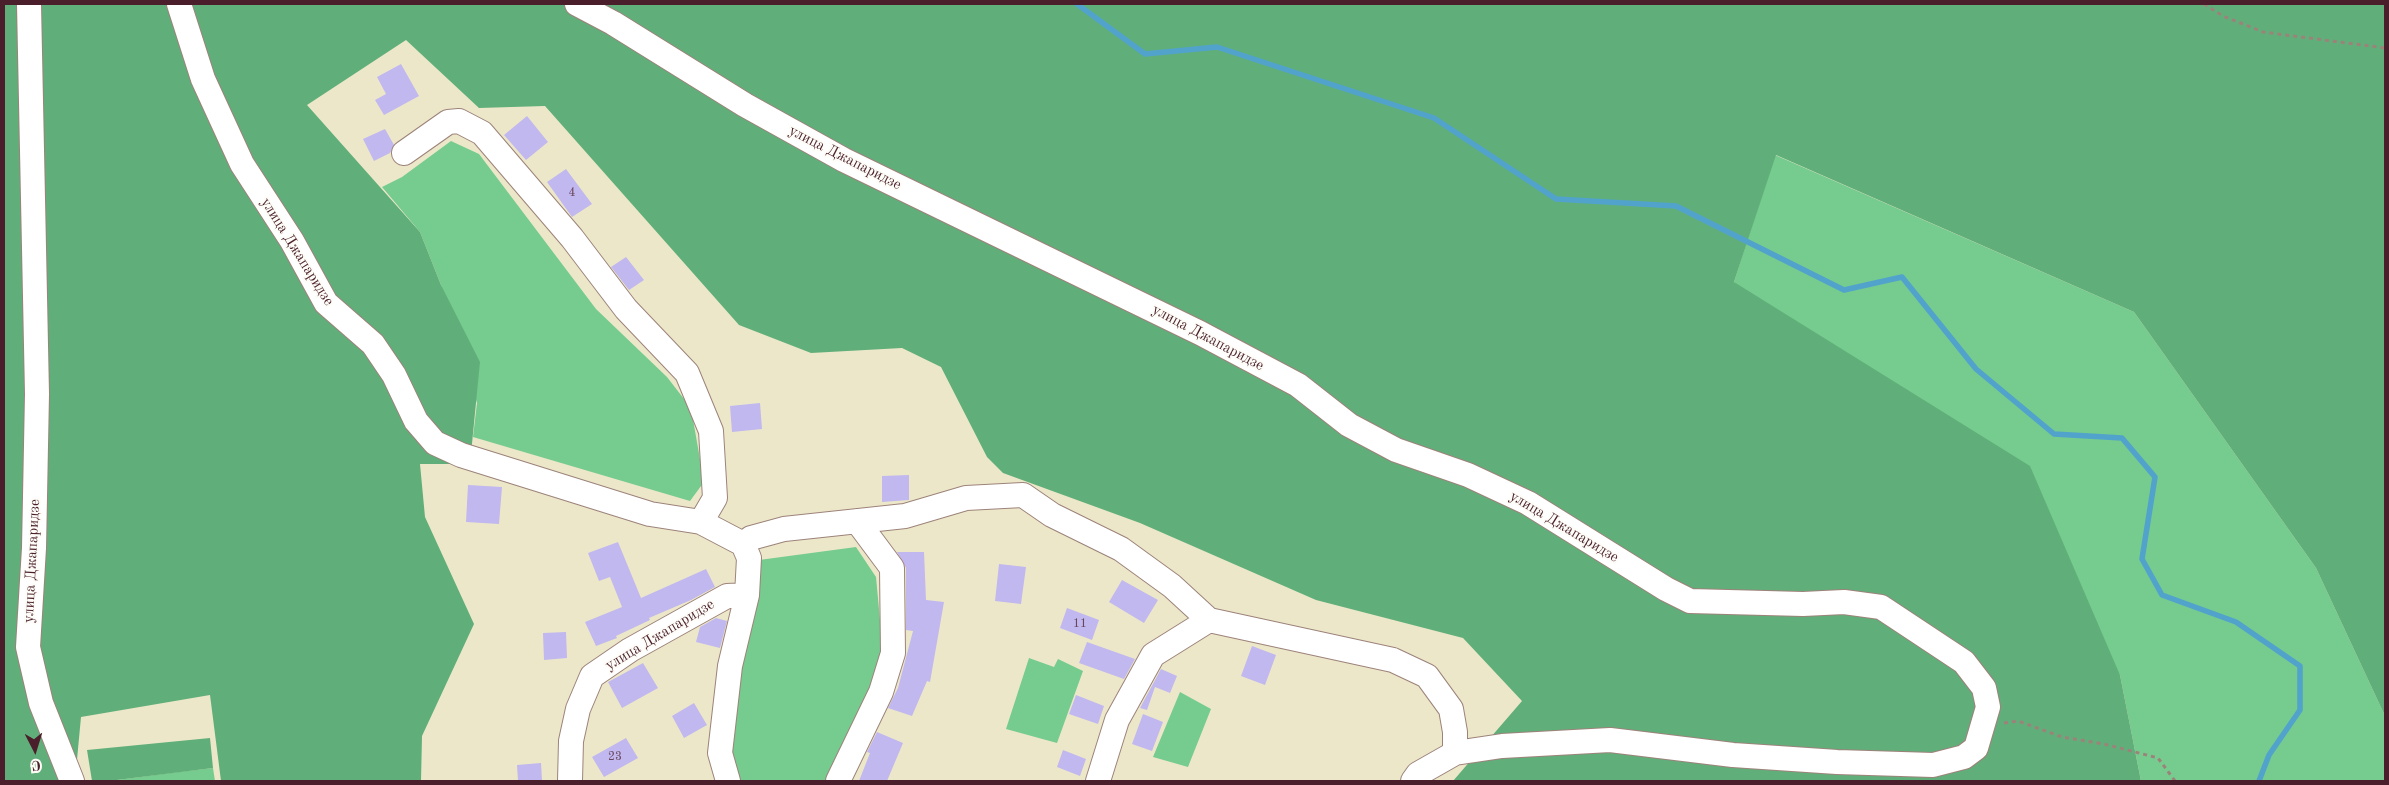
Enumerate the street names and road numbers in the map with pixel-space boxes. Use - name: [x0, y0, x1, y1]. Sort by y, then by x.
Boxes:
- street label: улица Джапаридзе: [786, 122, 904, 194]
- street label: улица Джапаридзе: [256, 195, 338, 309]
- street label: улица Джапаридзе: [1149, 301, 1267, 375]
- street label: улица Джапаридзе: [1506, 487, 1622, 567]
- street label: улица Джапаридзе: [20, 499, 44, 623]
- street label: улица Джапаридзе: [602, 595, 718, 675]

